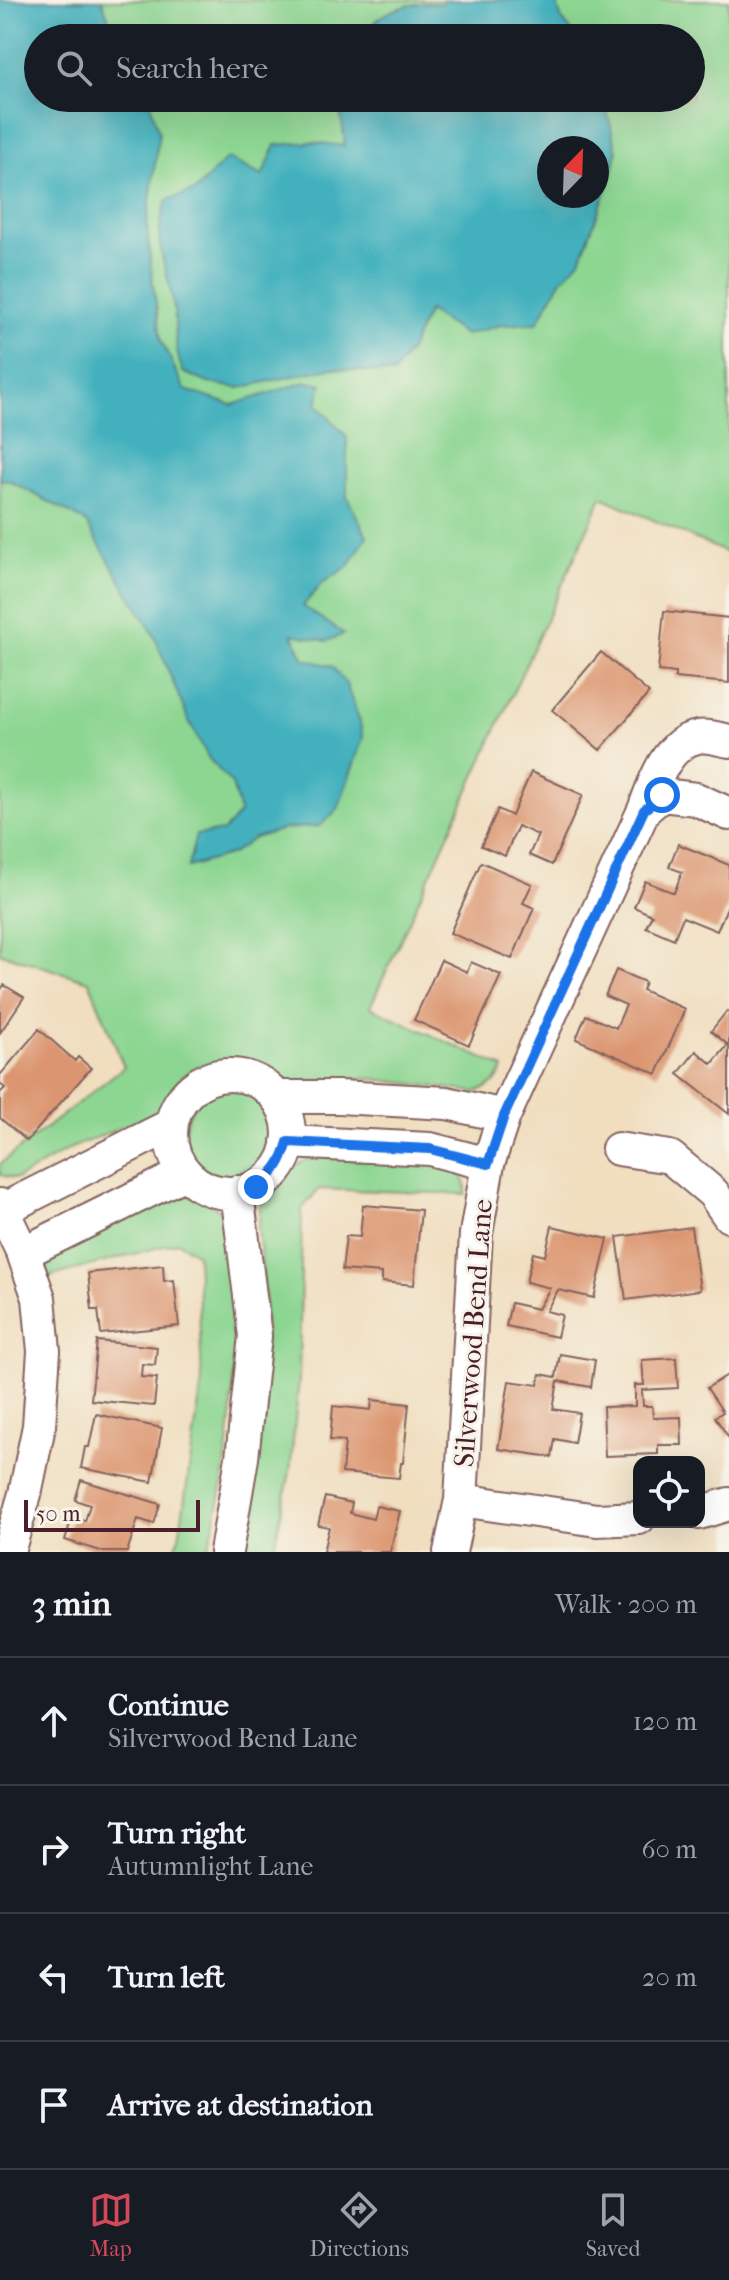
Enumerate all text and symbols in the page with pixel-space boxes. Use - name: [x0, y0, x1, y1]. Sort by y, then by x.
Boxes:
- search box: [24, 24, 705, 112]
- icon: search: [52, 46, 96, 90]
- text: Search here: [116, 51, 268, 86]
- north arrow: [537, 136, 609, 208]
- route start: [644, 777, 680, 813]
- route end: [238, 1169, 274, 1205]
- street label: Silverwood Bend Lane: [447, 1198, 499, 1468]
- map controls: [633, 1456, 705, 1528]
- button: locate: [633, 1456, 705, 1528]
- scale bar: [24, 1496, 200, 1532]
- text: 50 m: [36, 1501, 81, 1527]
- text: 3 min: [32, 1584, 111, 1624]
- text: Walk · 200 m: [555, 1589, 697, 1620]
- text: Continue: [108, 1688, 229, 1723]
- icon: ahead: [32, 1699, 76, 1743]
- text: 120 m: [633, 1706, 697, 1737]
- text: Silverwood Bend Lane: [108, 1723, 357, 1754]
- text: Turn right: [108, 1816, 246, 1851]
- icon: right: [32, 1827, 76, 1871]
- text: 60 m: [641, 1834, 697, 1865]
- text: Autumnlight Lane: [108, 1851, 313, 1882]
- icon: left: [32, 1955, 76, 1999]
- text: Turn left: [108, 1960, 225, 1995]
- text: 20 m: [642, 1962, 697, 1993]
- icon: arrive: [32, 2083, 76, 2127]
- text: Arrive at destination: [108, 2088, 373, 2123]
- tab: Map: [89, 2188, 133, 2262]
- tab: Directions: [310, 2188, 409, 2262]
- tab: Saved: [586, 2188, 640, 2262]

